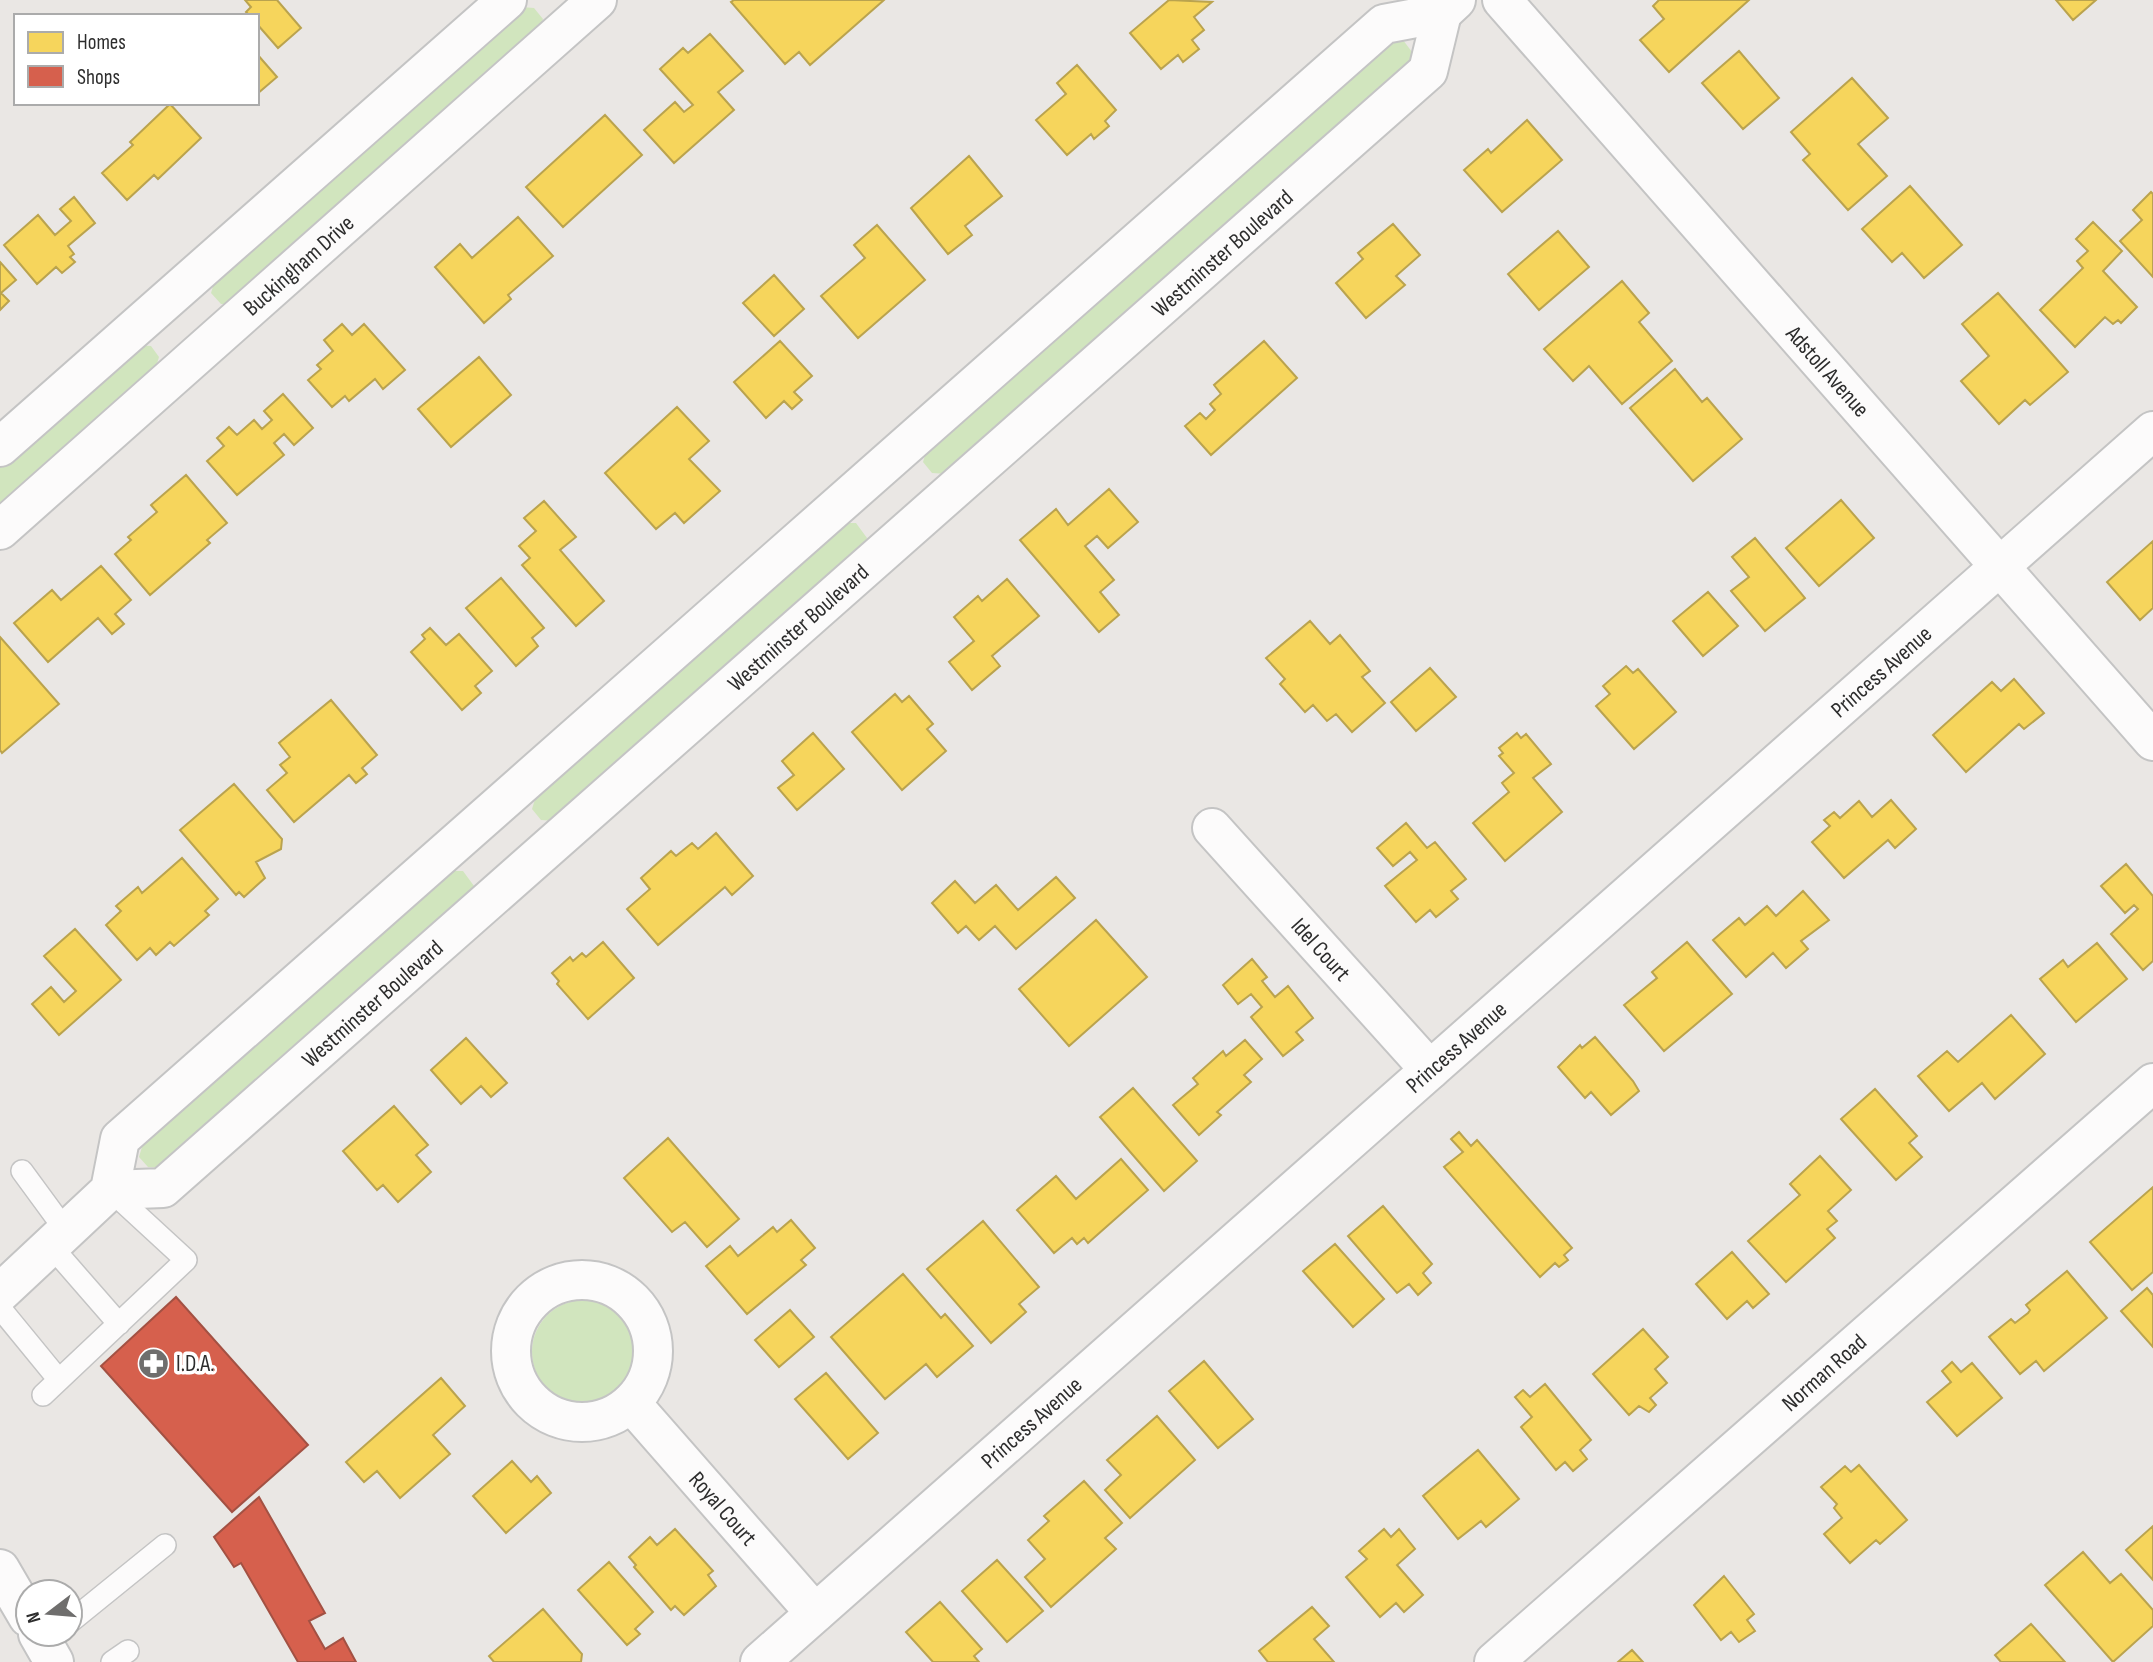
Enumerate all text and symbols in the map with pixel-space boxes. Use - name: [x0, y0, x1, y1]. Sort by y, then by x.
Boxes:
- legend: [14, 14, 259, 105]
- text: Homes: [77, 30, 126, 55]
- text: Shops: [77, 65, 120, 90]
- street label: Westminster Boulevard: [1147, 184, 1299, 323]
- street label: Buckingham Drive: [238, 209, 360, 322]
- street label: Adstoll Avenue: [1779, 320, 1875, 423]
- street label: Westminster Boulevard: [722, 559, 875, 698]
- street label: Princess Avenue: [1826, 620, 1938, 724]
- street label: Idel Court: [1285, 912, 1356, 987]
- street label: Westminster Boulevard: [297, 934, 449, 1074]
- street label: Princess Avenue: [1401, 996, 1513, 1099]
- street label: Norman Road: [1776, 1328, 1873, 1418]
- pharmacy icon: I.D.A.: [136, 1346, 170, 1380]
- place label: I.D.A.: [176, 1350, 215, 1378]
- street label: Princess Avenue: [976, 1371, 1088, 1475]
- street label: Royal Court: [683, 1466, 762, 1552]
- north arrow: [14, 1578, 84, 1648]
- text: N: [22, 1609, 47, 1625]

